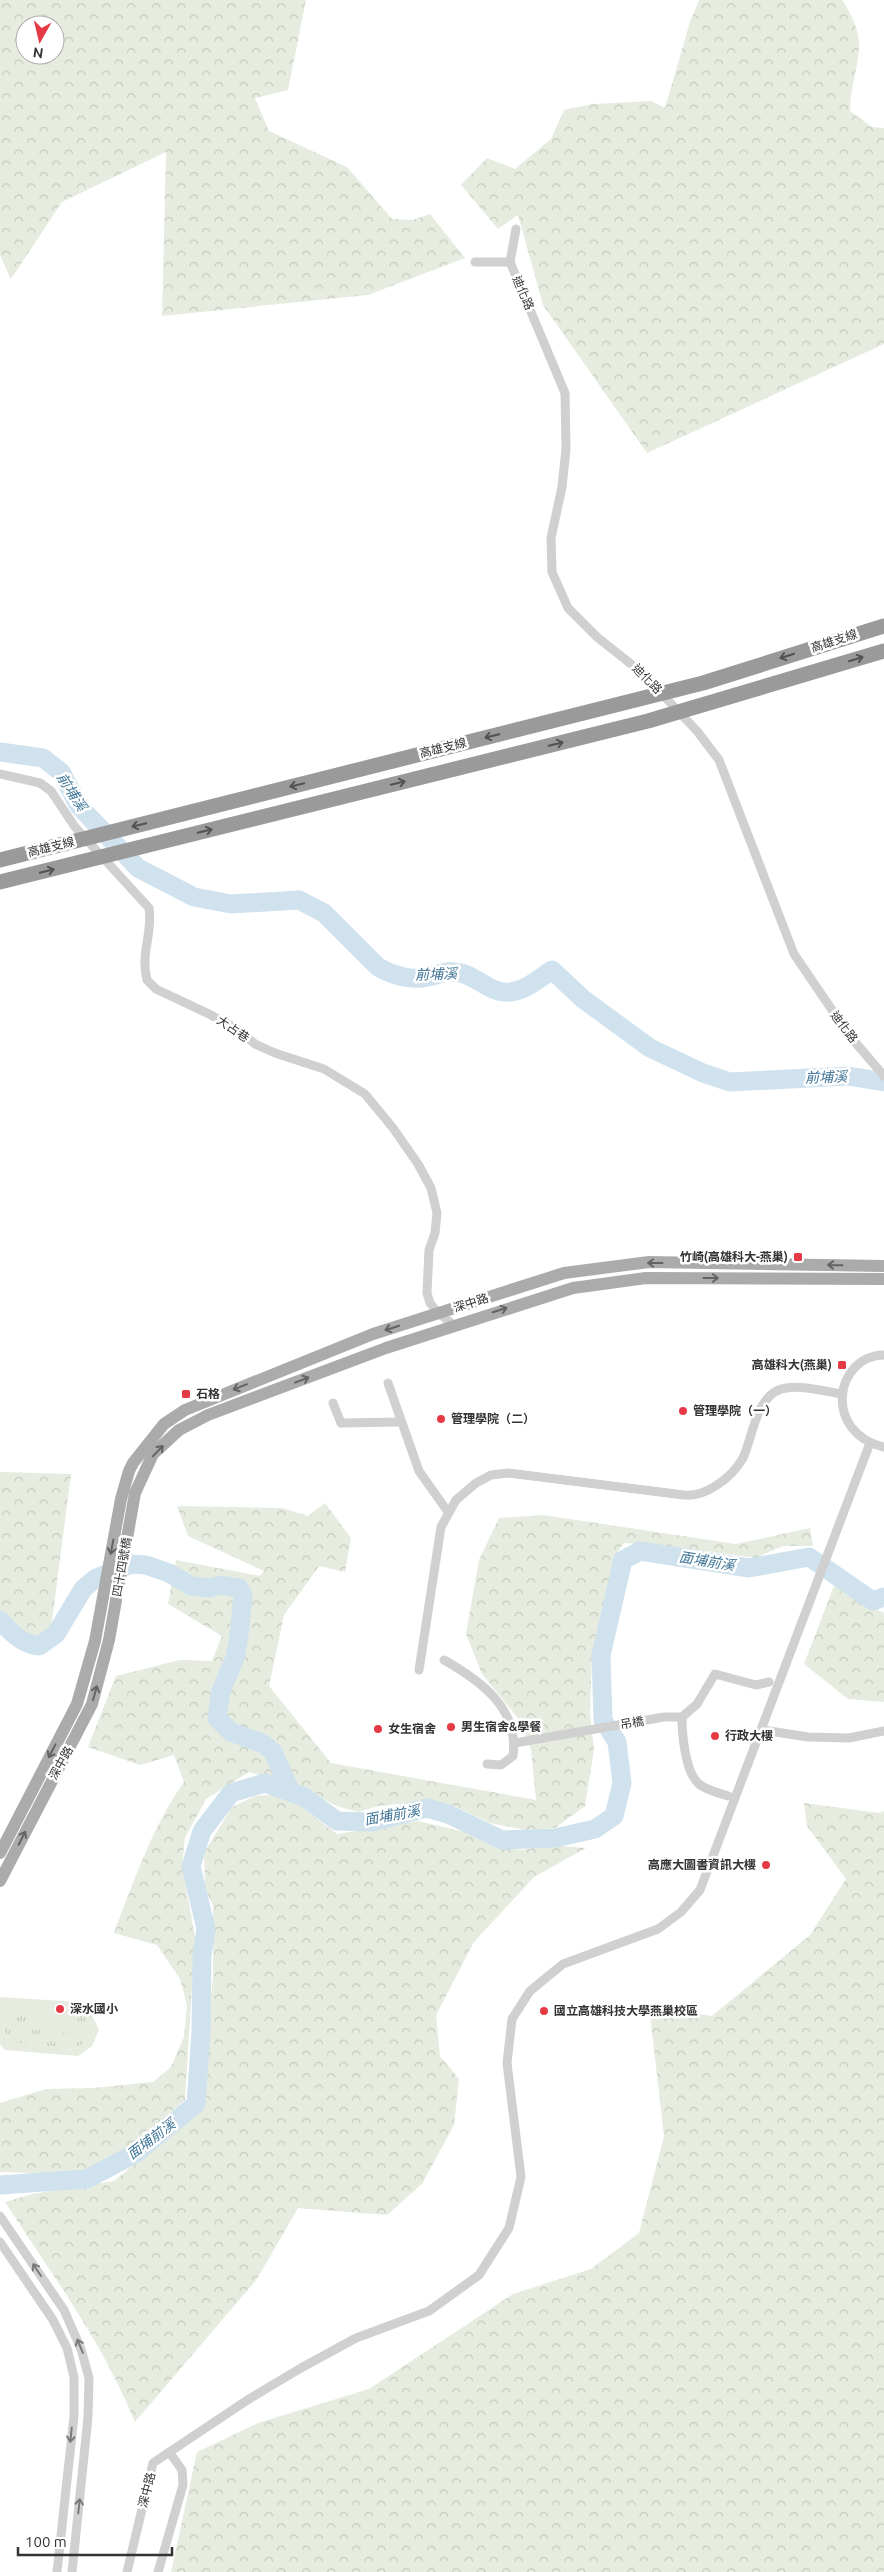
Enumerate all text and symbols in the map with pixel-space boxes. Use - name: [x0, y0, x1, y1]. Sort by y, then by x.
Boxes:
- north arrow: [15, 15, 65, 65]
- text: N: [32, 44, 44, 62]
- street label: 迪化路: [510, 274, 536, 312]
- street label: 高雄支線: [809, 627, 859, 654]
- one-way arrow: [780, 652, 796, 662]
- one-way arrow: [848, 654, 864, 664]
- street label: 迪化路: [630, 661, 665, 696]
- one-way arrow: [484, 731, 500, 741]
- street label: 高雄支線: [418, 735, 468, 760]
- one-way arrow: [548, 739, 564, 748]
- water label: 前埔溪: [54, 770, 91, 816]
- one-way arrow: [390, 778, 406, 787]
- one-way arrow: [290, 781, 306, 790]
- one-way arrow: [132, 821, 148, 830]
- one-way arrow: [196, 826, 212, 835]
- street label: 高雄支線: [26, 834, 76, 859]
- one-way arrow: [39, 866, 55, 875]
- water label: 前埔溪: [415, 965, 459, 983]
- street label: 迪化路: [828, 1008, 860, 1045]
- street label: 大占巷: [215, 1013, 252, 1044]
- water label: 前埔溪: [805, 1068, 849, 1086]
- place label: 竹崎(高雄科大-燕巢): [680, 1250, 788, 1264]
- marker: 竹崎(高雄科大-燕巢): [792, 1251, 804, 1263]
- one-way arrow: [648, 1258, 664, 1268]
- one-way arrow: [828, 1261, 844, 1270]
- one-way arrow: [702, 1273, 719, 1283]
- street label: 深中路: [452, 1291, 490, 1314]
- one-way arrow: [492, 1305, 508, 1314]
- one-way arrow: [384, 1324, 400, 1333]
- place label: 高雄科大(燕巢): [752, 1358, 832, 1372]
- marker: 高雄科大(燕巢): [836, 1359, 848, 1371]
- one-way arrow: [294, 1374, 309, 1384]
- one-way arrow: [233, 1383, 248, 1393]
- place label: 石格: [196, 1387, 220, 1400]
- marker: 石格: [180, 1388, 192, 1400]
- place label: 管理學院（一）: [693, 1404, 777, 1417]
- marker: 管理學院（一）: [677, 1405, 689, 1417]
- place label: 管理學院（二）: [451, 1412, 535, 1425]
- marker: 管理學院（二）: [435, 1413, 447, 1425]
- one-way arrow: [152, 1444, 164, 1457]
- street label: 四十四號橋: [110, 1536, 133, 1598]
- one-way arrow: [107, 1539, 117, 1555]
- water label: 面埔前溪: [678, 1549, 738, 1574]
- one-way arrow: [90, 1685, 100, 1701]
- street label: 吊橋: [619, 1714, 645, 1731]
- place label: 男生宿舍&學餐: [461, 1720, 541, 1733]
- marker: 男生宿舍&學餐: [445, 1721, 457, 1733]
- place label: 女生宿舍: [388, 1722, 436, 1735]
- marker: 女生宿舍: [372, 1723, 384, 1735]
- place label: 行政大樓: [725, 1729, 773, 1742]
- marker: 行政大樓: [709, 1730, 721, 1742]
- one-way arrow: [47, 1743, 56, 1758]
- street label: 深中路: [46, 1744, 75, 1782]
- water label: 面埔前溪: [363, 1802, 423, 1828]
- one-way arrow: [18, 1831, 27, 1846]
- place label: 高應大圖書資訊大樓: [648, 1858, 756, 1871]
- marker: 高應大圖書資訊大樓: [760, 1859, 772, 1871]
- place label: 深水國小: [70, 2002, 118, 2015]
- marker: 深水國小: [54, 2003, 66, 2015]
- place label: 國立高雄科技大學燕巢校區: [554, 2004, 698, 2017]
- marker: 國立高雄科技大學燕巢校區: [538, 2005, 550, 2017]
- water label: 面埔前溪: [124, 2115, 180, 2162]
- one-way arrow: [32, 2263, 42, 2277]
- one-way arrow: [74, 2338, 83, 2353]
- one-way arrow: [67, 2427, 76, 2443]
- street label: 深中路: [136, 2471, 157, 2509]
- one-way arrow: [74, 2498, 84, 2514]
- scale bar: [18, 2524, 171, 2556]
- text: 100 m: [25, 2533, 67, 2550]

